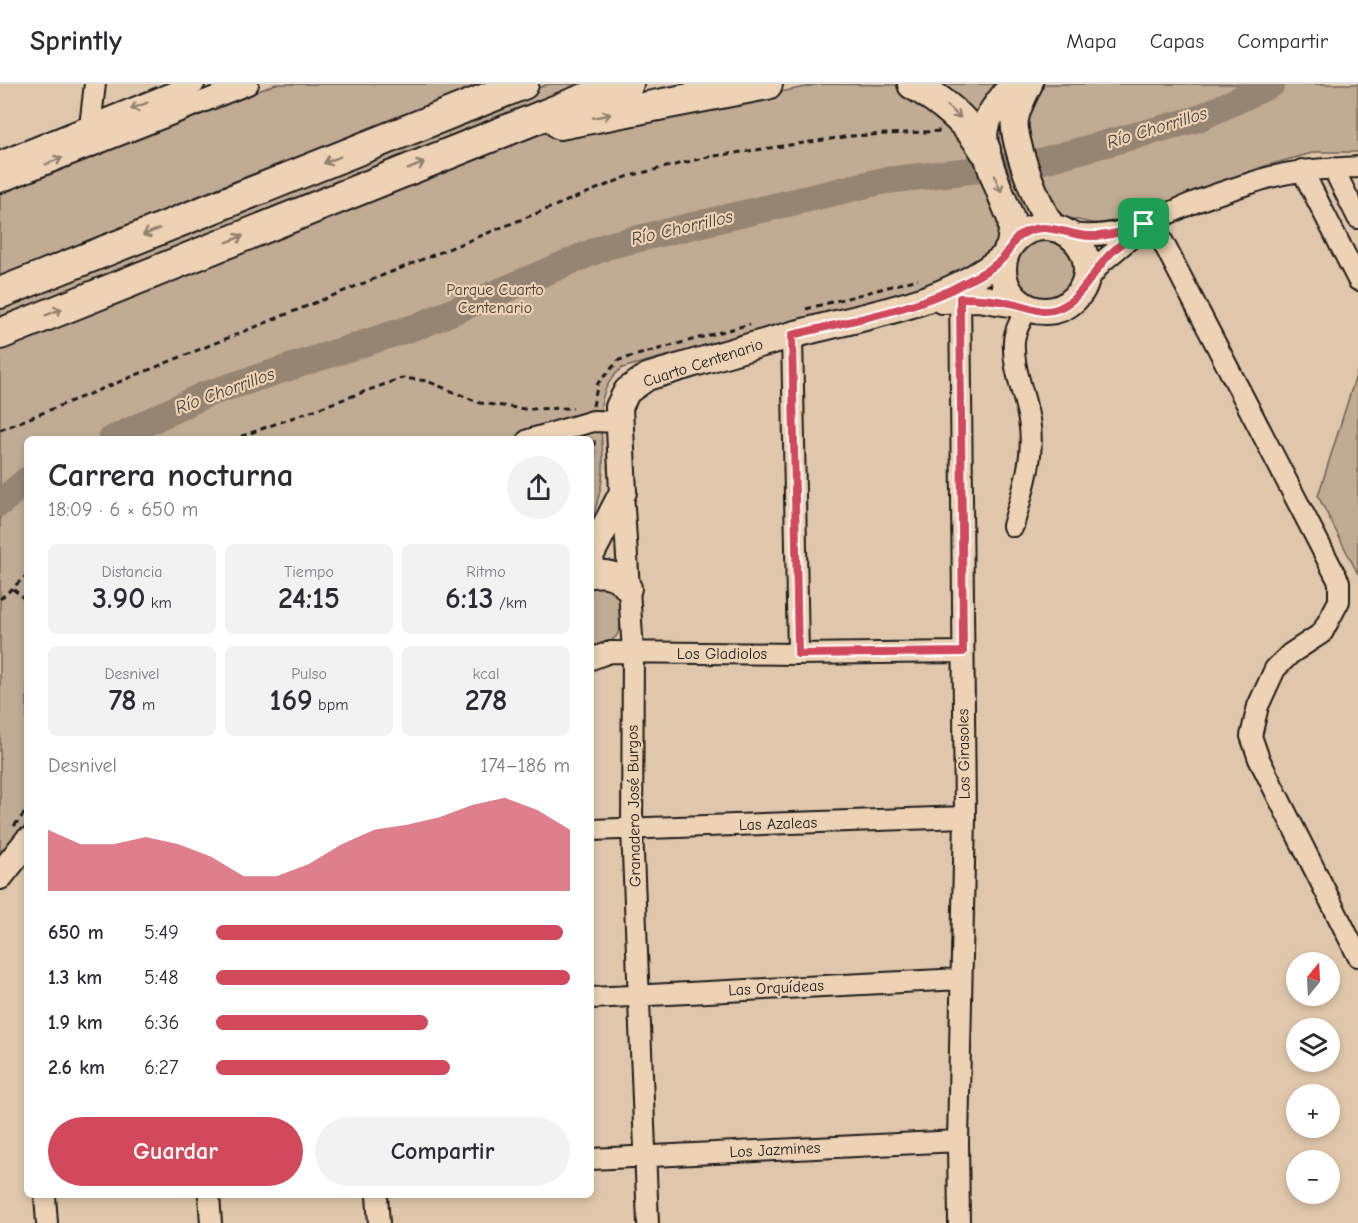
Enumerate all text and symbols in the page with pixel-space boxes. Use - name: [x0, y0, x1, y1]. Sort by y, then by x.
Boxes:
- text: Sprintly: [30, 25, 122, 57]
- text: Mapa: [1066, 29, 1117, 53]
- text: Capas: [1150, 29, 1204, 53]
- text: Compartir: [1237, 29, 1328, 53]
- one-way arrow: [131, 101, 149, 112]
- water label: Río Chorrillos: [1104, 103, 1210, 153]
- one-way arrow: [946, 105, 961, 119]
- one-way arrow: [592, 110, 612, 121]
- one-way arrow: [45, 155, 63, 166]
- one-way arrow: [323, 155, 341, 166]
- one-way arrow: [406, 160, 425, 171]
- one-way arrow: [993, 175, 1004, 193]
- pin: [1118, 198, 1169, 249]
- water label: Río Chorrillos: [629, 206, 735, 250]
- icon: arrive: [1127, 207, 1160, 240]
- one-way arrow: [142, 227, 160, 238]
- one-way arrow: [225, 233, 244, 244]
- park label: Parque Cuarto Centenario: [446, 281, 544, 317]
- one-way arrow: [44, 305, 63, 316]
- street label: Cuarto Centenario: [641, 335, 765, 391]
- water label: Río Chorrillos: [173, 363, 278, 419]
- text: Carrera nocturna: [48, 456, 294, 494]
- button: share: [507, 456, 570, 519]
- text: 18:09 · 6 × 650 m: [48, 498, 198, 521]
- text: Distancia: [101, 563, 163, 581]
- text: Tiempo: [284, 563, 334, 581]
- text: Ritmo: [466, 563, 506, 581]
- text: 3.90: [92, 581, 145, 616]
- text: 24:15: [278, 581, 340, 616]
- text: 6:13: [445, 581, 494, 616]
- text: km: [145, 594, 172, 612]
- text: /km: [494, 594, 527, 612]
- street label: Los Gladiolos: [677, 645, 768, 663]
- text: Desnivel: [104, 665, 160, 683]
- text: Pulso: [291, 665, 327, 683]
- text: kcal: [473, 665, 499, 683]
- text: 78: [109, 683, 137, 718]
- text: 169: [270, 683, 313, 718]
- text: 278: [465, 683, 507, 718]
- text: m: [137, 696, 155, 714]
- text: bpm: [313, 696, 348, 714]
- street label: Los Girasoles: [954, 708, 974, 800]
- street label: Granadero José Burgos: [624, 724, 644, 887]
- text: Desnivel: [48, 754, 117, 777]
- text: 174–186 m: [480, 754, 570, 777]
- street label: Las Azaleas: [738, 814, 818, 834]
- text: 650 m: [48, 921, 104, 944]
- text: 5:49: [144, 921, 179, 944]
- north arrow: [1286, 952, 1340, 1006]
- map controls: [1286, 952, 1340, 1204]
- text: 1.3 km: [48, 966, 102, 989]
- text: 5:48: [144, 966, 178, 989]
- street label: Las Orquídeas: [728, 976, 825, 999]
- text: 1.9 km: [48, 1011, 103, 1034]
- text: 6:36: [144, 1011, 179, 1034]
- button: layers: [1286, 1018, 1340, 1072]
- text: 2.6 km: [48, 1056, 105, 1079]
- text: 6:27: [144, 1056, 178, 1079]
- button: +: [1286, 1084, 1340, 1138]
- button: Guardar: [48, 1117, 303, 1186]
- button: Compartir: [315, 1117, 570, 1186]
- street label: Los Jazmines: [729, 1139, 821, 1161]
- button: −: [1286, 1150, 1340, 1204]

